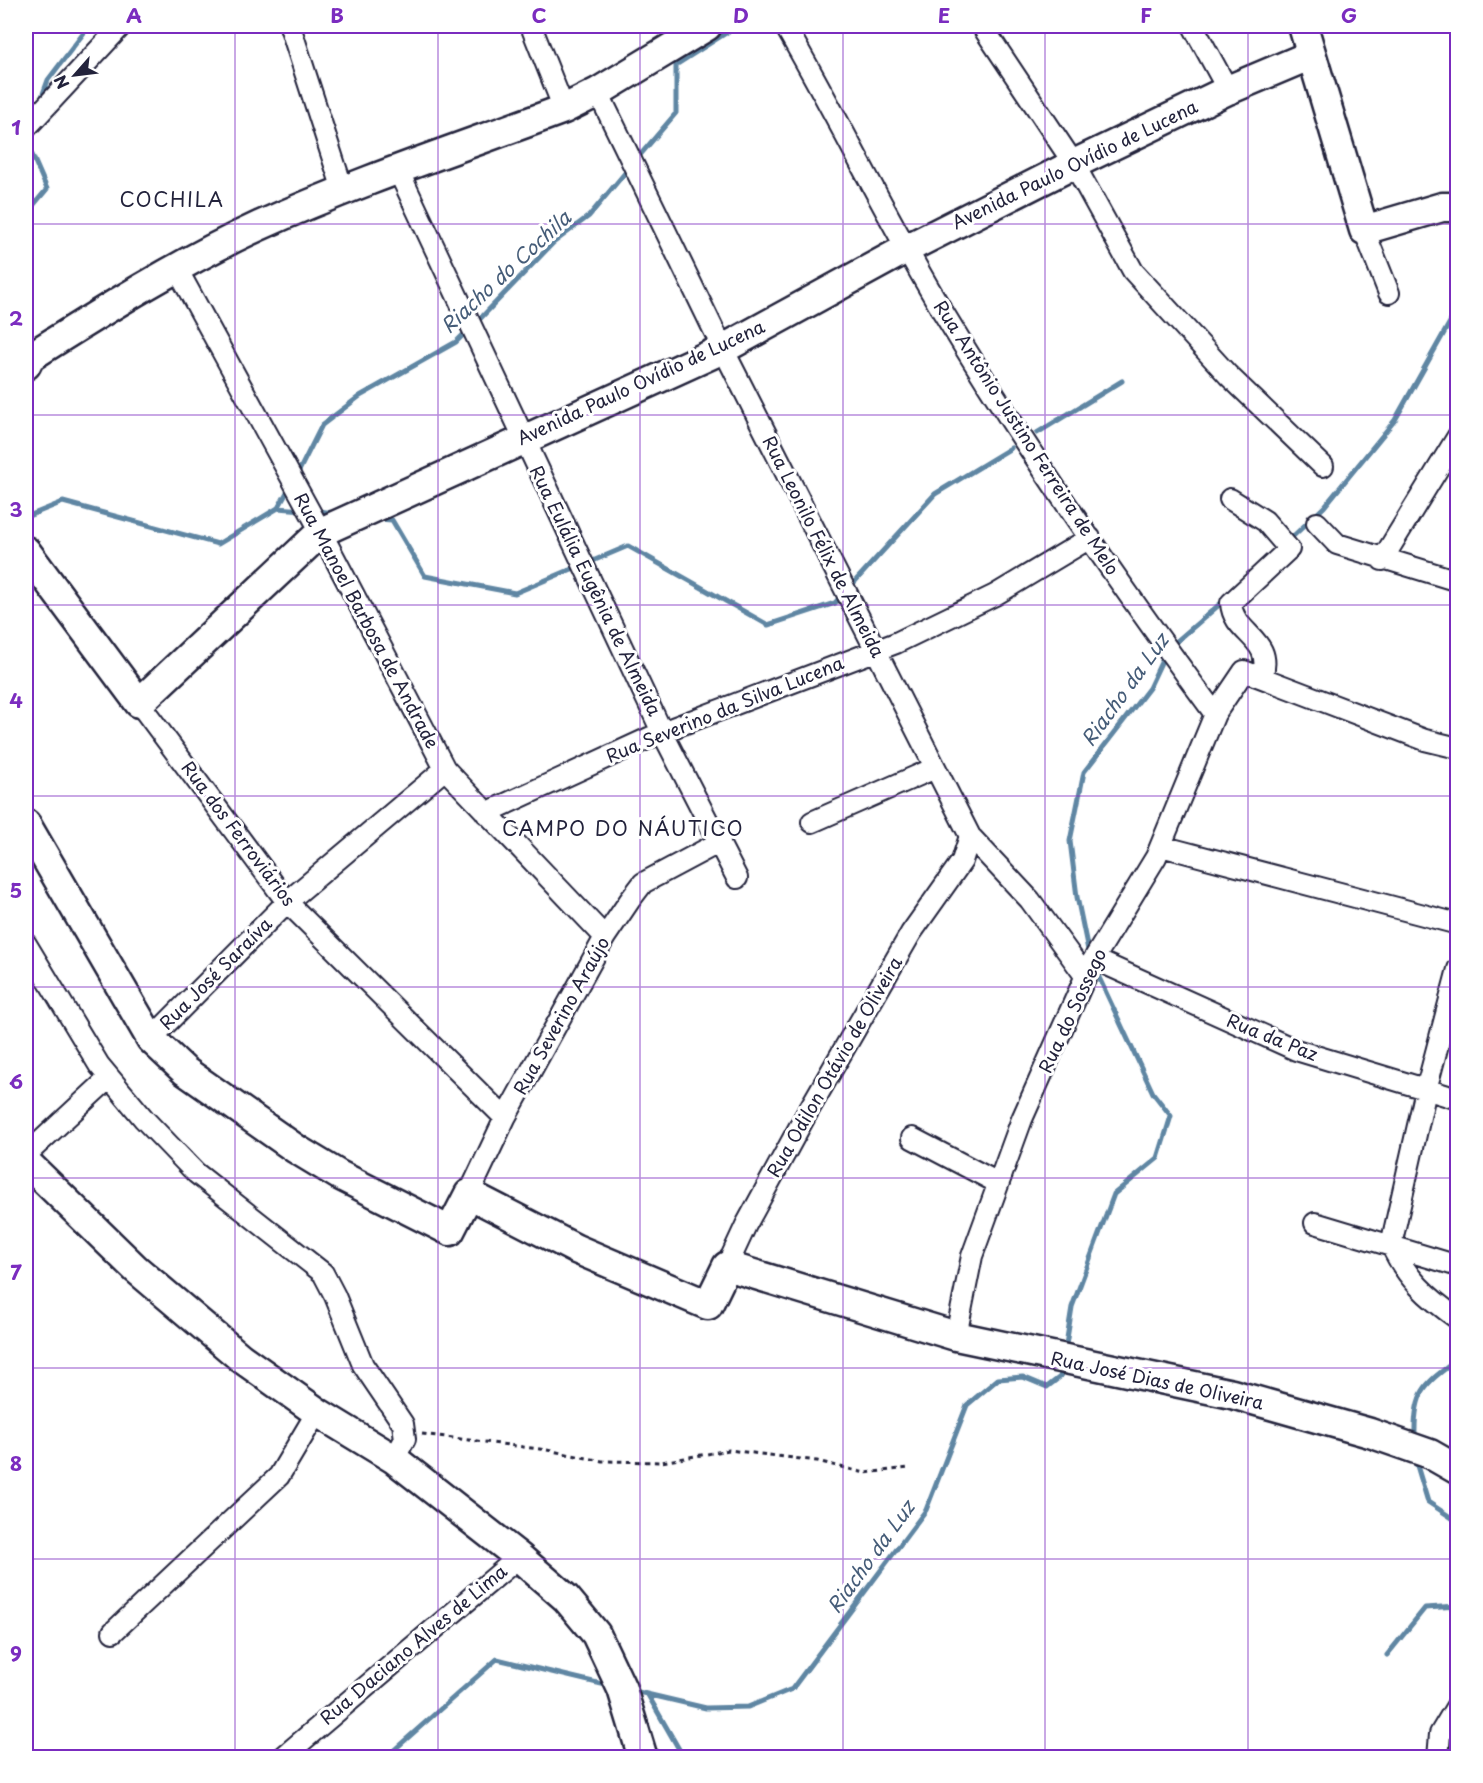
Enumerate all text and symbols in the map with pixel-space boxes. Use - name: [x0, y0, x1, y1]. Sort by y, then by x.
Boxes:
- text: A: [126, 0, 142, 30]
- text: B: [330, 0, 344, 30]
- text: C: [531, 0, 547, 30]
- text: D: [733, 0, 749, 30]
- text: E: [938, 0, 950, 30]
- text: F: [1140, 0, 1152, 30]
- text: G: [1341, 0, 1357, 30]
- north arrow: [45, 45, 105, 105]
- text: N: [47, 71, 74, 94]
- street label: Avenida Paulo Ovídio de Lucena: [947, 92, 1203, 235]
- text: 1: [11, 112, 21, 142]
- district label: COCHILA: [119, 184, 225, 214]
- water label: Riacho do Cochila: [434, 202, 578, 340]
- street label: Rua Antônio Justino Ferreira de Melo: [928, 294, 1126, 580]
- text: 2: [9, 303, 23, 333]
- street label: Avenida Paulo Ovídio de Lucena: [512, 312, 769, 451]
- street label: Rua Leonilo Félix de Almeida: [757, 431, 892, 662]
- street label: Rua Eulália Eugênia de Almeida: [524, 461, 669, 721]
- street label: Rua Manoel Barbosa de Andrade: [288, 488, 446, 753]
- text: 3: [9, 494, 23, 524]
- water label: Riacho da Luz: [1073, 625, 1177, 752]
- street label: Rua Severino da Silva Lucena: [602, 648, 848, 769]
- text: 4: [9, 685, 23, 715]
- street label: Rua dos Ferroviários: [176, 755, 303, 911]
- district label: CAMPO DO NÁUTICO: [502, 813, 744, 843]
- text: 5: [10, 875, 22, 905]
- street label: Rua José Saraíva: [153, 910, 278, 1035]
- street label: Rua Severino Araújo: [506, 931, 615, 1099]
- street label: Rua do Sossego: [1031, 944, 1112, 1077]
- street label: Rua Odilon Otávio de Oliveira: [759, 950, 908, 1182]
- street label: Rua da Paz: [1223, 1006, 1322, 1067]
- text: 6: [9, 1066, 23, 1096]
- text: 7: [10, 1257, 22, 1287]
- street label: Rua José Dias de Oliveira: [1048, 1344, 1266, 1415]
- text: 8: [10, 1448, 22, 1478]
- water label: Riacho da Luz: [819, 1492, 923, 1619]
- street label: Rua Daciano Alves de Lima: [314, 1557, 513, 1730]
- text: 9: [10, 1638, 22, 1668]

